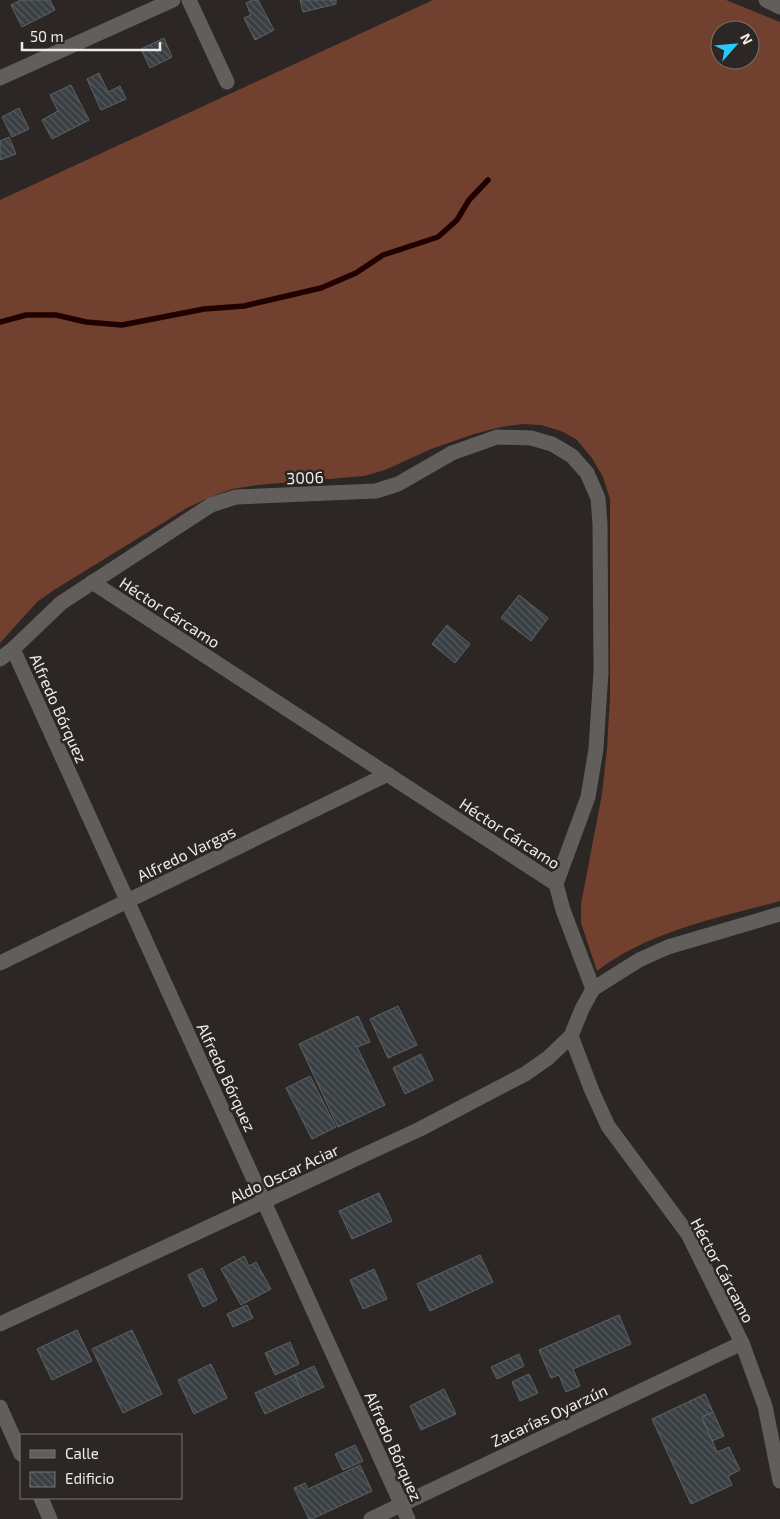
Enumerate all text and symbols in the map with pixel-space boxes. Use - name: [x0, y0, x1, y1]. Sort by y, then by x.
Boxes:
- scale bar: [22, 20, 160, 52]
- north arrow: [710, 20, 760, 70]
- text: 50 m: [30, 27, 64, 45]
- text: N: [737, 31, 757, 47]
- street label: 3006: [286, 467, 324, 487]
- street label: Héctor Cárcamo: [116, 573, 224, 651]
- street label: Alfredo Bórquez: [26, 650, 92, 766]
- street label: Héctor Cárcamo: [456, 794, 564, 872]
- street label: Alfredo Vargas: [134, 821, 238, 885]
- street label: Alfredo Bórquez: [194, 1020, 260, 1134]
- street label: Aldo Oscar Aciar: [226, 1139, 342, 1207]
- street label: Héctor Cárcamo: [687, 1214, 759, 1326]
- street label: Zacarías Oyarzún: [488, 1380, 610, 1450]
- street label: Alfredo Bórquez: [361, 1388, 427, 1504]
- legend: [20, 1434, 182, 1499]
- text: Calle: [65, 1444, 99, 1462]
- text: Edificio: [65, 1469, 114, 1487]

